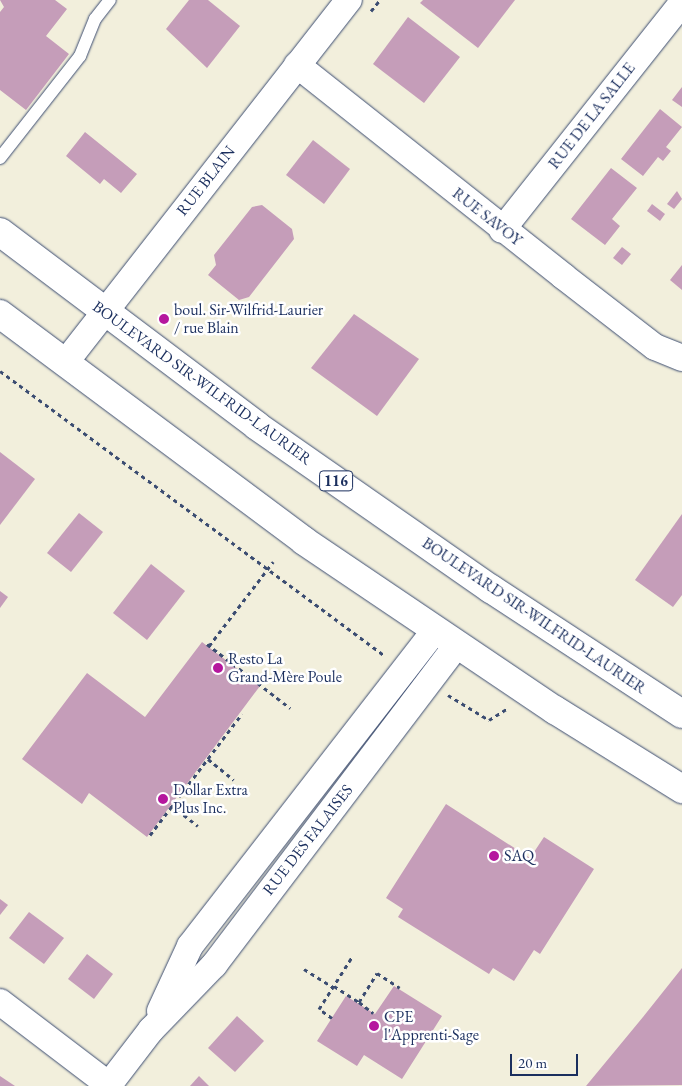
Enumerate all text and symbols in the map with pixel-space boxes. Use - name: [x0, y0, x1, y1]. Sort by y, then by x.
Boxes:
- street label: RUE DE LA SALLE: [545, 59, 639, 173]
- street label: RUE BLAIN: [173, 142, 239, 220]
- street label: RUE SAVOY: [448, 184, 526, 250]
- street label: BOULEVARD SIR-WILFRID-LAURIER: [89, 297, 315, 469]
- place label: boul. Sir-Wilfrid-Laurier / rue Blain: [174, 300, 323, 338]
- marker: boul. Sir-Wilfrid-Laurier / rue Blain: [158, 313, 170, 325]
- road number: 116: [318, 468, 354, 494]
- street label: BOULEVARD SIR-WILFRID-LAURIER: [418, 534, 650, 698]
- place label: Resto La Grand-Mère Poule: [228, 649, 342, 687]
- marker: Resto La Grand-Mère Poule: [212, 662, 224, 674]
- place label: Dollar Extra Plus Inc.: [173, 780, 248, 818]
- street label: RUE DES FALAISES: [259, 781, 357, 899]
- marker: Dollar Extra Plus Inc.: [157, 793, 169, 805]
- place label: SAQ: [504, 846, 534, 866]
- marker: SAQ: [488, 850, 500, 862]
- place label: CPE l'Apprenti-Sage: [384, 1007, 479, 1045]
- marker: CPE l'Apprenti-Sage: [368, 1020, 380, 1032]
- scale bar: [512, 1044, 580, 1076]
- text: 20 m: [518, 1053, 547, 1072]

